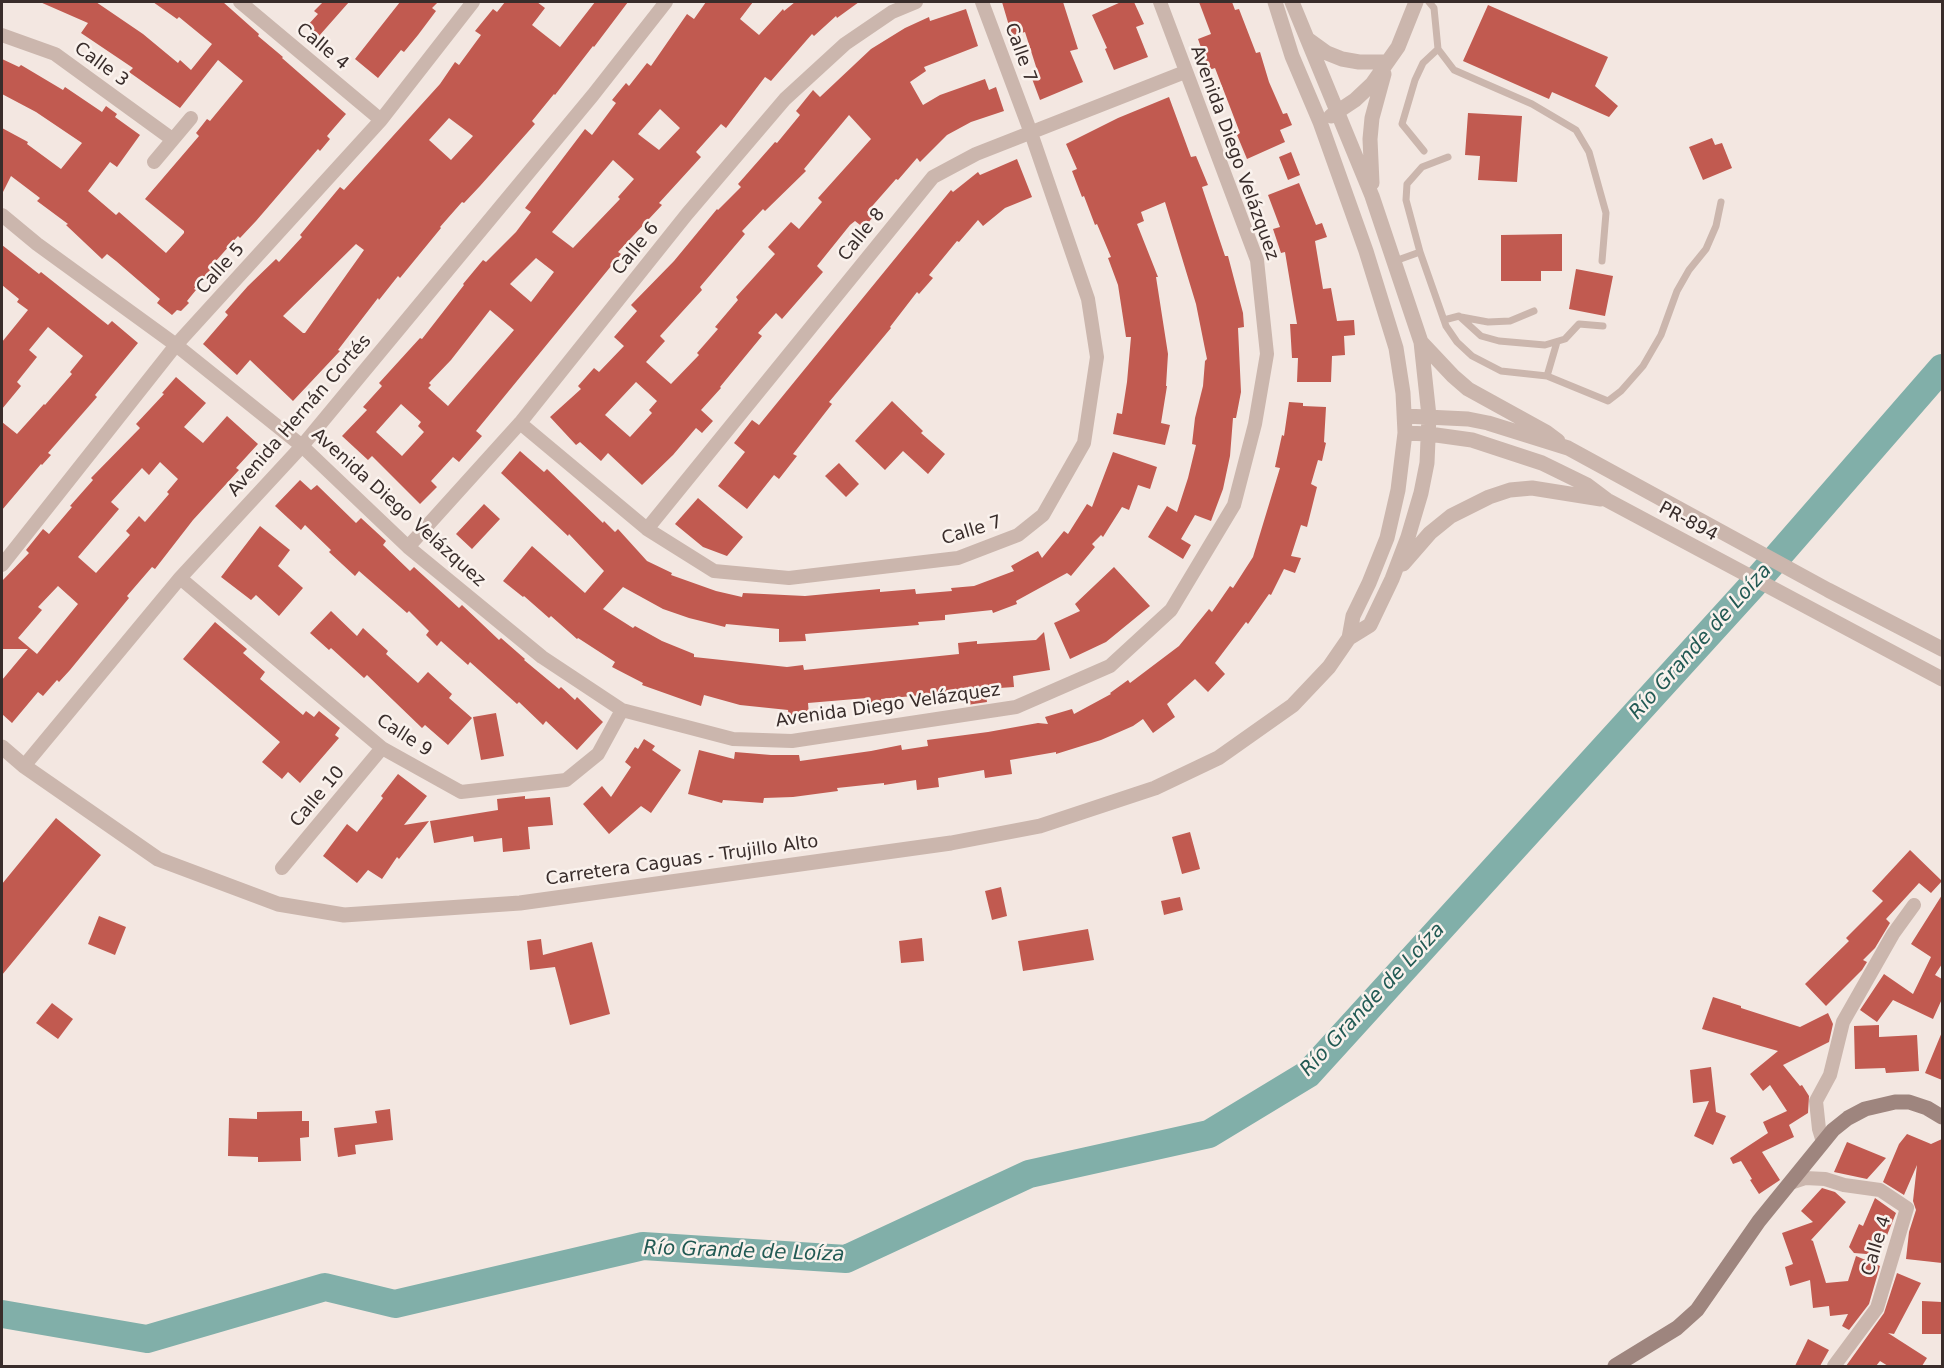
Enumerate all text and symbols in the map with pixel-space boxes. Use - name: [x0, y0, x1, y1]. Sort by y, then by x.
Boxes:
- street label: Calle 4: [291, 19, 353, 75]
- street label: Calle 7: [999, 20, 1041, 86]
- street label: Calle 3: [70, 38, 132, 92]
- street label: Avenida Diego Velázquez: [1185, 43, 1283, 263]
- street label: Calle 8: [834, 204, 890, 266]
- street label: Calle 6: [608, 218, 664, 280]
- street label: Calle 5: [192, 239, 250, 299]
- street label: Avenida Hernán Cortés: [224, 331, 376, 501]
- street label: Avenida Diego Velázquez: [307, 424, 489, 592]
- street label: PR-894: [1655, 498, 1721, 546]
- street label: Calle 7: [939, 512, 1005, 550]
- water label: Río Grande de Loíza: [1625, 559, 1777, 725]
- street label: Avenida Diego Velázquez: [774, 680, 1002, 732]
- street label: Calle 9: [372, 710, 436, 762]
- street label: Calle 10: [286, 762, 350, 832]
- street label: Carretera Caguas - Trujillo Alto: [544, 831, 820, 891]
- water label: Río Grande de Loíza: [1296, 918, 1450, 1082]
- street label: Calle 4: [1858, 1213, 1896, 1279]
- water label: Río Grande de Loíza: [643, 1236, 845, 1268]

